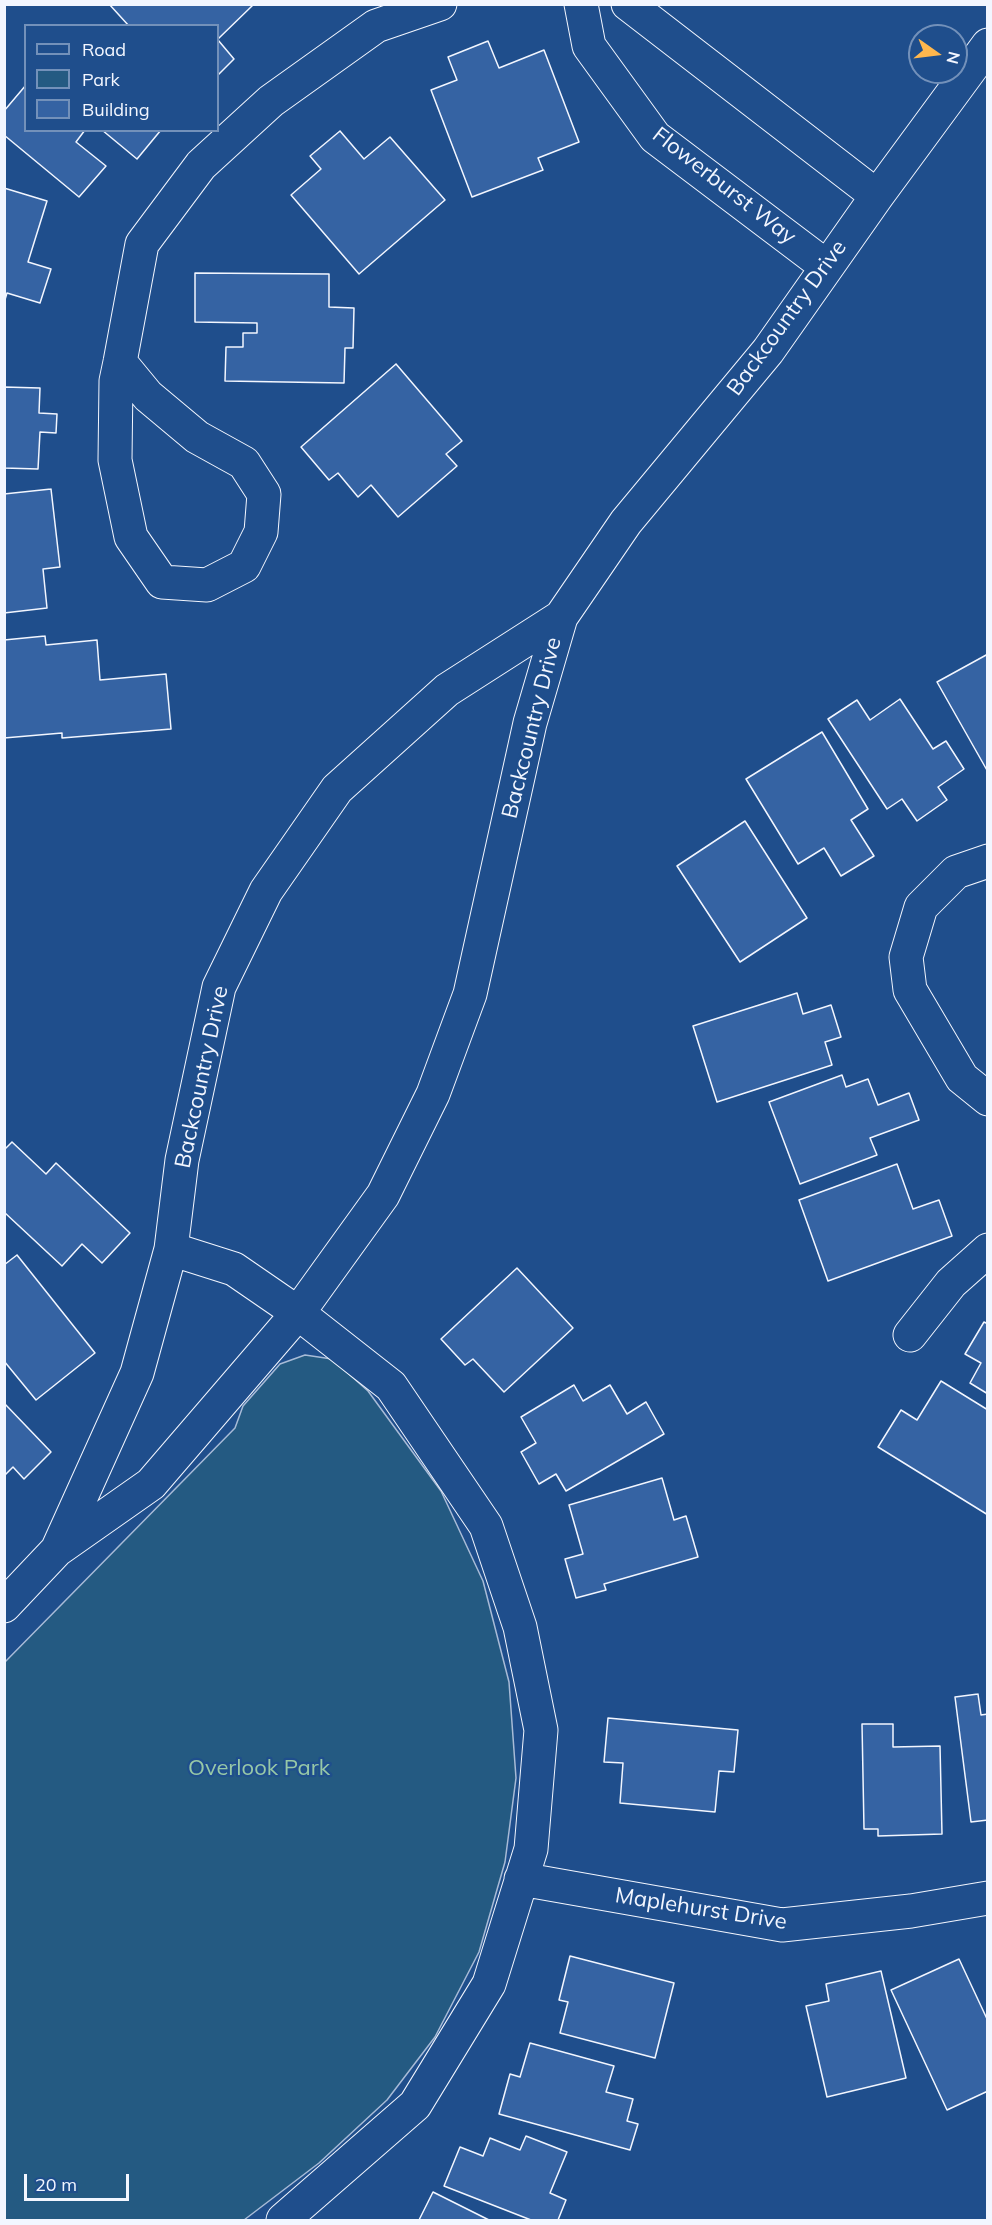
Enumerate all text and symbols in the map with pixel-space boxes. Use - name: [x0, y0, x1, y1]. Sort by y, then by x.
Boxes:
- legend: [24, 24, 219, 132]
- north arrow: [908, 24, 968, 84]
- text: Road: [82, 38, 126, 61]
- text: N: [942, 50, 965, 66]
- text: Park: [82, 68, 120, 91]
- text: Building: [82, 98, 150, 121]
- street label: Flowerburst Way: [647, 122, 801, 250]
- street label: Backcountry Drive: [722, 235, 852, 401]
- street label: Backcountry Drive: [497, 635, 567, 821]
- street label: Backcountry Drive: [170, 983, 234, 1171]
- park label: Overlook Park: [188, 1755, 330, 1781]
- street label: Maplehurst Drive: [613, 1882, 789, 1936]
- scale bar: [27, 2162, 132, 2200]
- text: 20 m: [35, 2173, 77, 2196]

